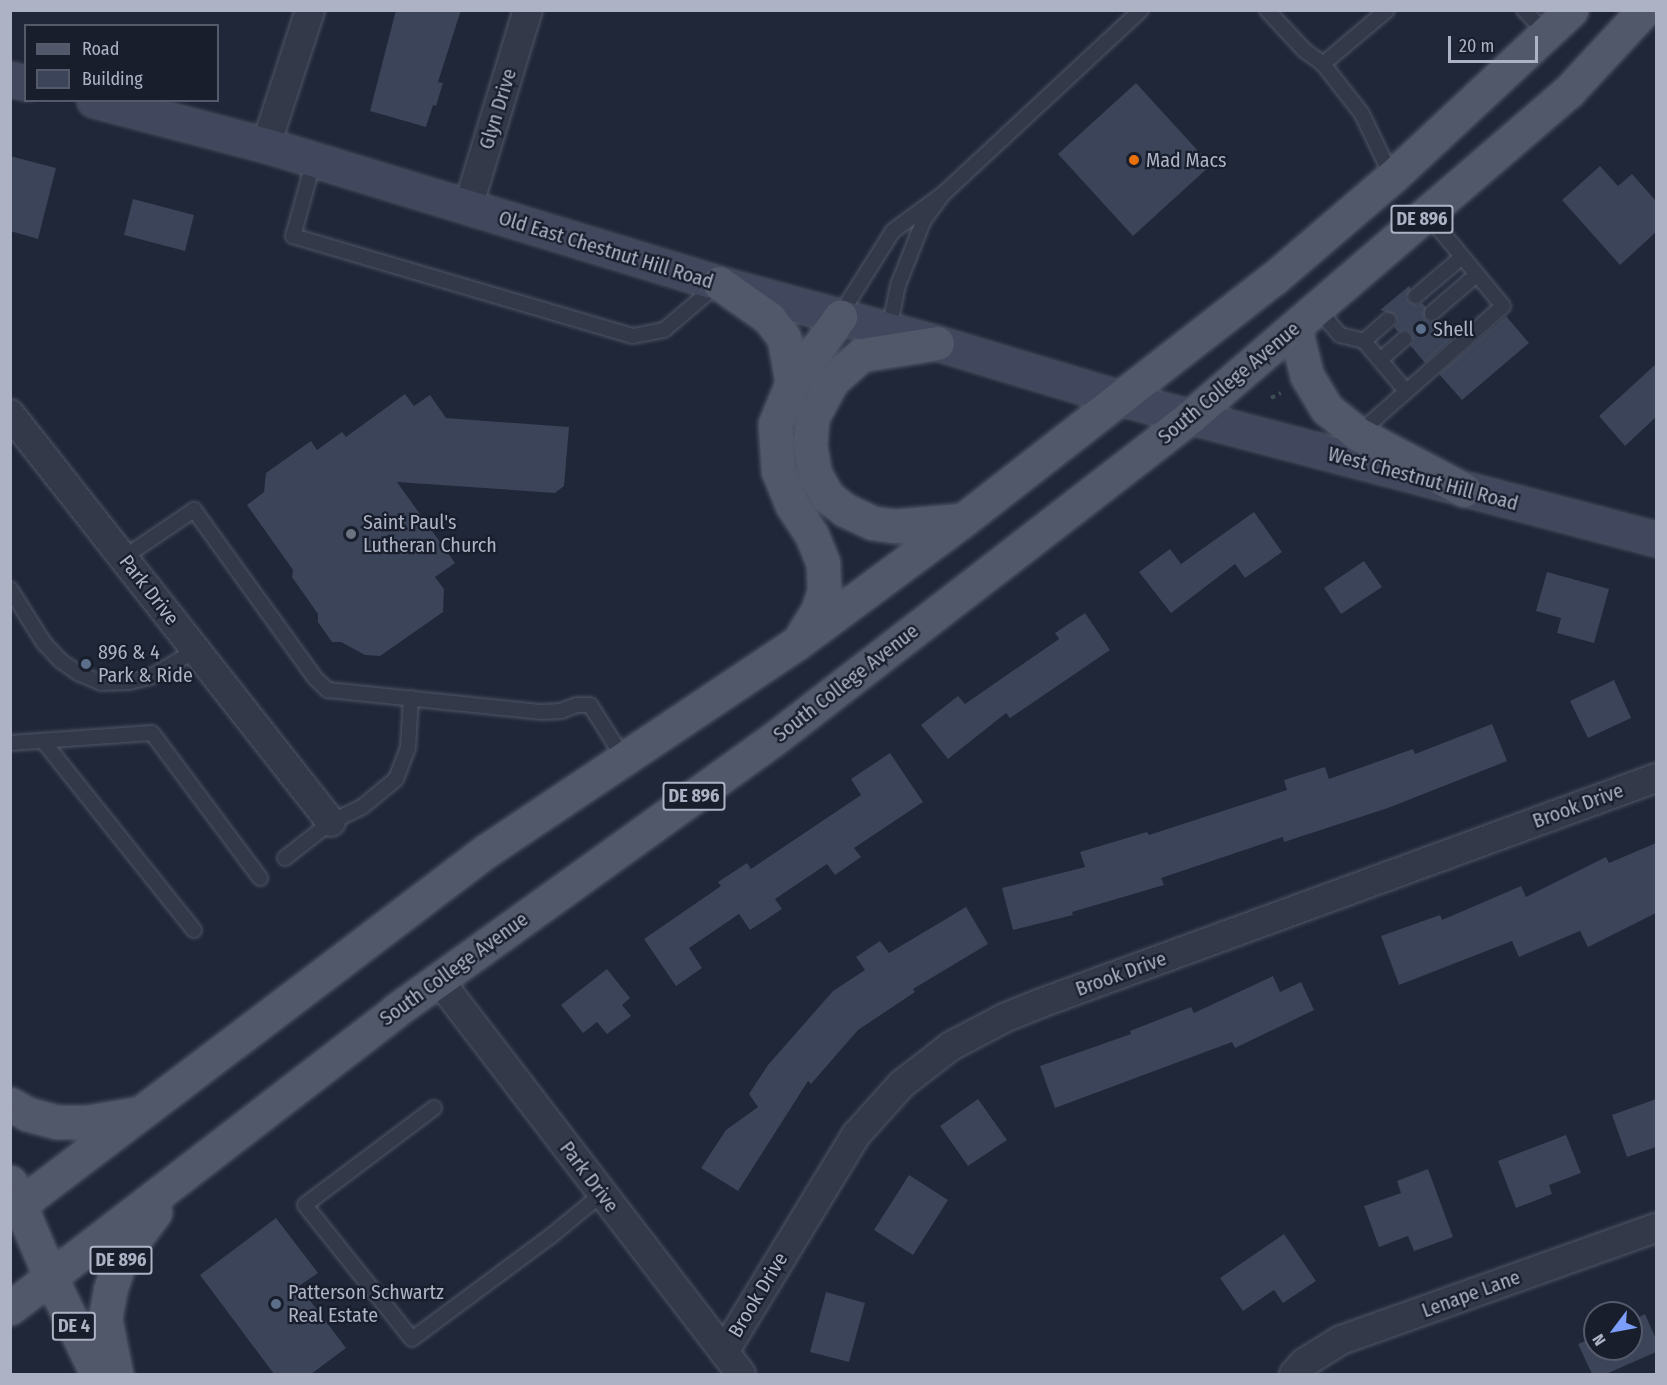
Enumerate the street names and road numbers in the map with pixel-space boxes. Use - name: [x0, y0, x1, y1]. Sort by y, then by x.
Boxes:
- street label: Glyn Drive: [474, 66, 522, 152]
- road number: DE 896: [1389, 204, 1455, 234]
- street label: Old East Chestnut Hill Road: [496, 206, 716, 294]
- street label: South College Avenue: [1153, 317, 1305, 449]
- street label: West Chestnut Hill Road: [1325, 442, 1521, 516]
- street label: Park Drive: [114, 550, 184, 630]
- street label: South College Avenue: [769, 619, 923, 747]
- street label: Brook Drive: [1529, 779, 1627, 833]
- road number: DE 896: [661, 781, 727, 811]
- street label: South College Avenue: [375, 907, 533, 1031]
- street label: Brook Drive: [1072, 947, 1170, 1001]
- street label: Park Drive: [555, 1137, 623, 1217]
- road number: DE 896: [88, 1245, 154, 1275]
- street label: Brook Drive: [723, 1248, 793, 1342]
- street label: Lenape Lane: [1419, 1265, 1523, 1323]
- road number: DE 4: [52, 1311, 97, 1341]

